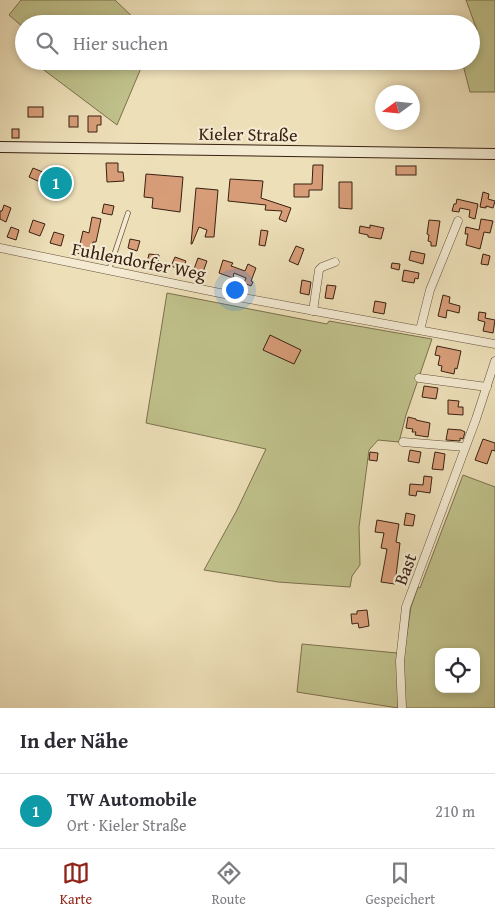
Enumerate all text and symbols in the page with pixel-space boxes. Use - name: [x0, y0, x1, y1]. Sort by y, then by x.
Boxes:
- search box: [15, 15, 480, 70]
- icon: search: [33, 29, 61, 57]
- text: Hier suchen: [73, 29, 168, 57]
- north arrow: [375, 85, 420, 130]
- street label: Kieler Straße: [198, 120, 298, 148]
- pin: 1: [40, 164, 72, 202]
- street label: Fuhlendorfer Weg: [70, 235, 208, 287]
- your location: [222, 277, 248, 303]
- street label: Bast: [387, 549, 424, 589]
- map controls: [435, 648, 480, 693]
- button: locate: [435, 648, 480, 693]
- text: In der Nähe: [20, 725, 128, 756]
- text: TW Automobile: [67, 785, 197, 813]
- text: 1: [32, 799, 40, 823]
- text: 210 m: [435, 799, 475, 823]
- text: Ort · Kieler Straße: [67, 813, 187, 837]
- tab: Karte: [60, 859, 92, 909]
- tab: Route: [212, 859, 246, 909]
- tab: Gespeichert: [366, 859, 435, 909]

